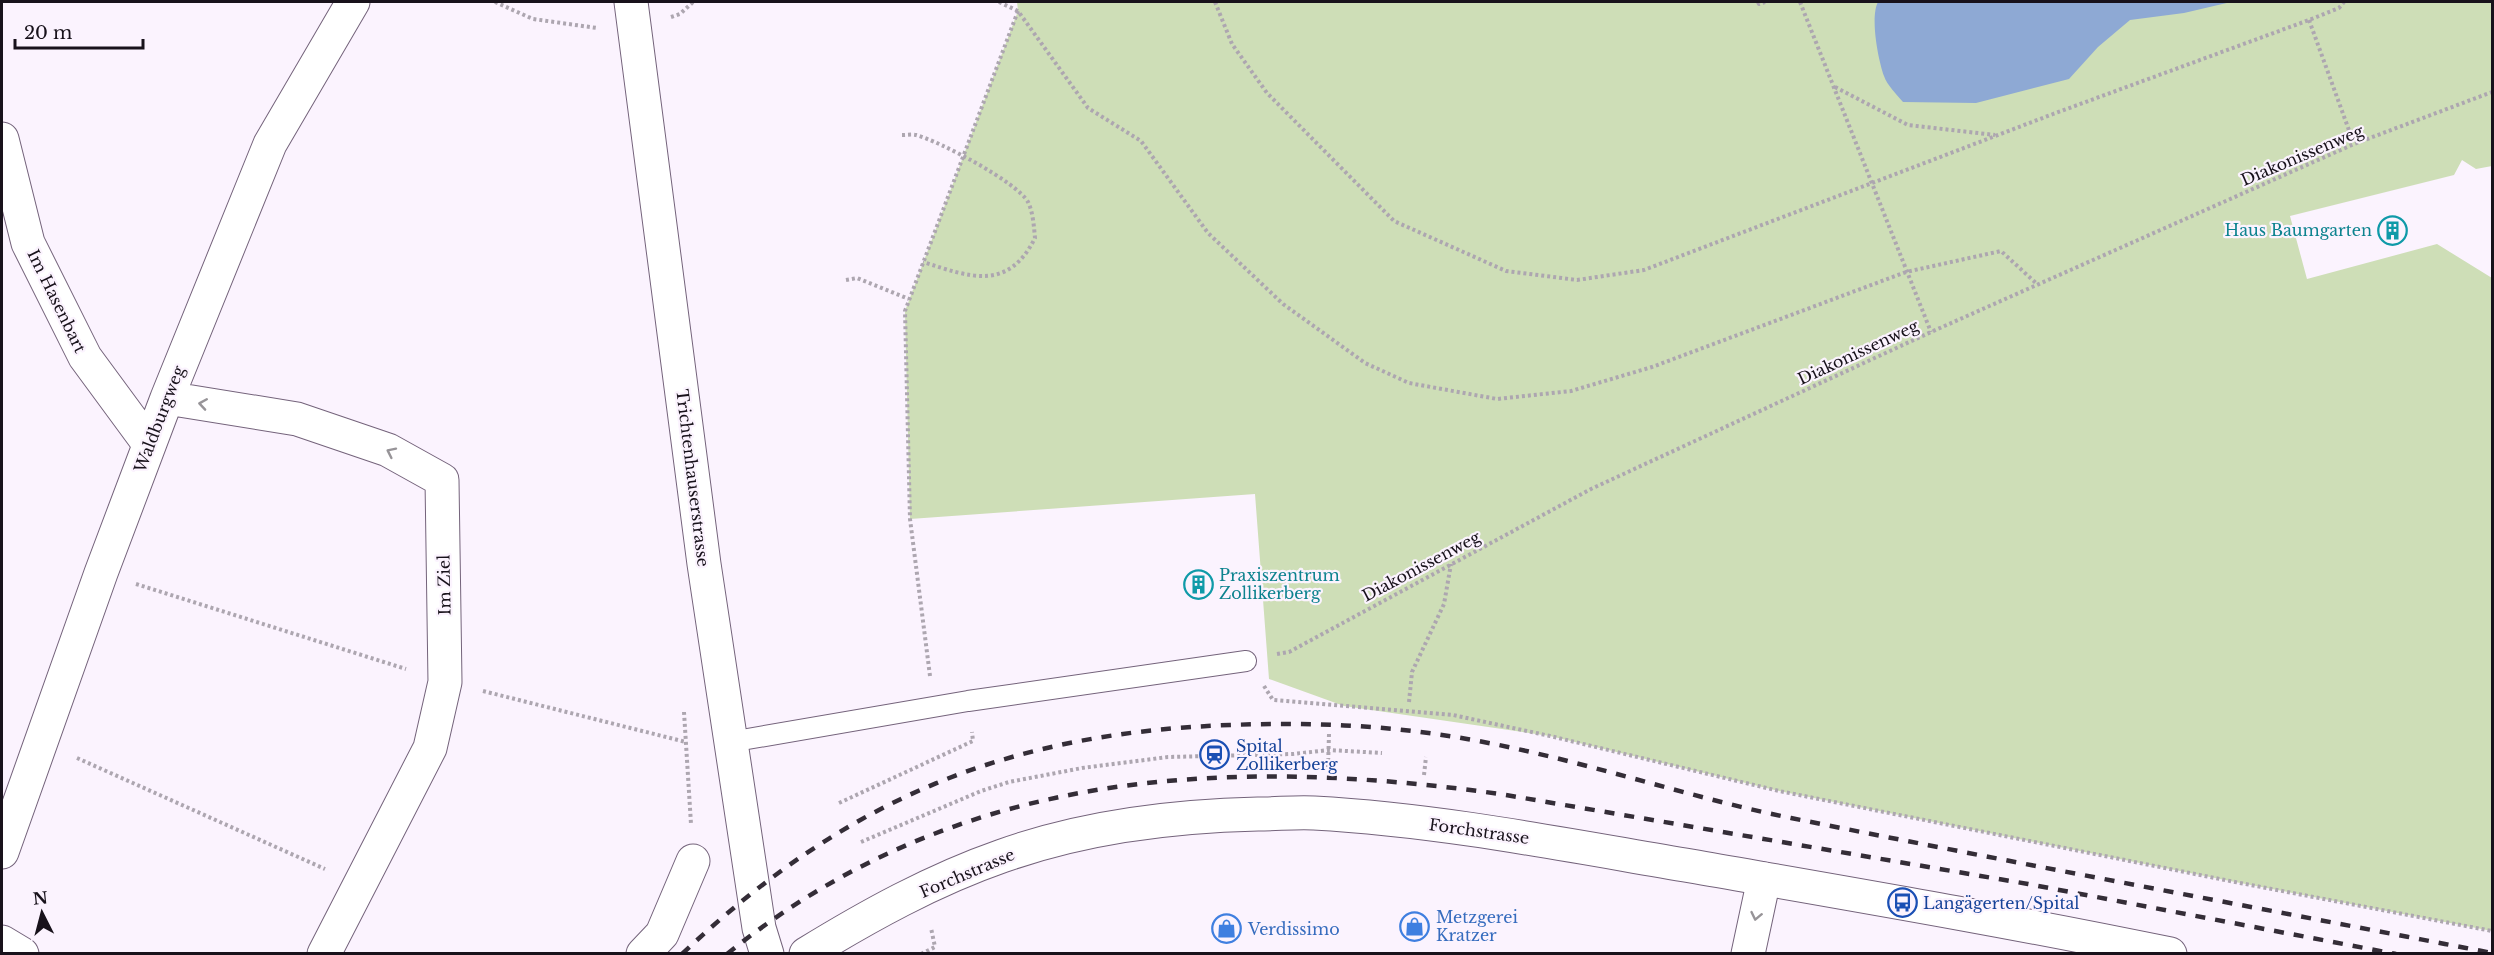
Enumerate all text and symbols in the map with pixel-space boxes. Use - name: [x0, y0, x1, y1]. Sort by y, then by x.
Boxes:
- scale bar: [15, 12, 142, 50]
- text: 20 m: [24, 22, 72, 44]
- street label: Diakonissenweg: [2238, 120, 2367, 190]
- building icon: Haus Baumgarten: [2377, 214, 2409, 246]
- place label: Haus Baumgarten: [2224, 220, 2372, 240]
- street label: Im Hasenbart: [23, 246, 91, 356]
- street label: Diakonissenweg: [1794, 315, 1922, 389]
- street label: Waldburgweg: [129, 362, 189, 476]
- street label: Trichtenhauserstrasse: [672, 388, 714, 568]
- one-way arrow: [199, 398, 208, 410]
- one-way arrow: [386, 448, 397, 460]
- street label: Diakonissenweg: [1358, 526, 1484, 606]
- street label: Im Ziel: [433, 555, 455, 615]
- place label: Praxiszentrum Zollikerberg: [1219, 565, 1340, 603]
- building icon: Praxiszentrum Zollikerberg: [1182, 568, 1214, 600]
- place label: Spital Zollikerberg: [1236, 736, 1338, 774]
- station icon: Spital Zollikerberg: [1199, 739, 1231, 771]
- street label: Forchstrasse: [1428, 814, 1530, 848]
- street label: Forchstrasse: [917, 844, 1017, 902]
- north arrow: [12, 883, 72, 943]
- text: N: [32, 887, 49, 909]
- bus stop icon: Langägerten/Spital: [1886, 887, 1918, 919]
- place label: Langägerten/Spital: [1923, 893, 2080, 913]
- place label: Metzgerei Kratzer: [1436, 907, 1518, 945]
- shop icon: Metzgerei Kratzer: [1399, 910, 1431, 942]
- one-way arrow: [1750, 911, 1763, 921]
- shop icon: Verdissimo: [1211, 913, 1243, 945]
- place label: Verdissimo: [1247, 919, 1340, 939]

